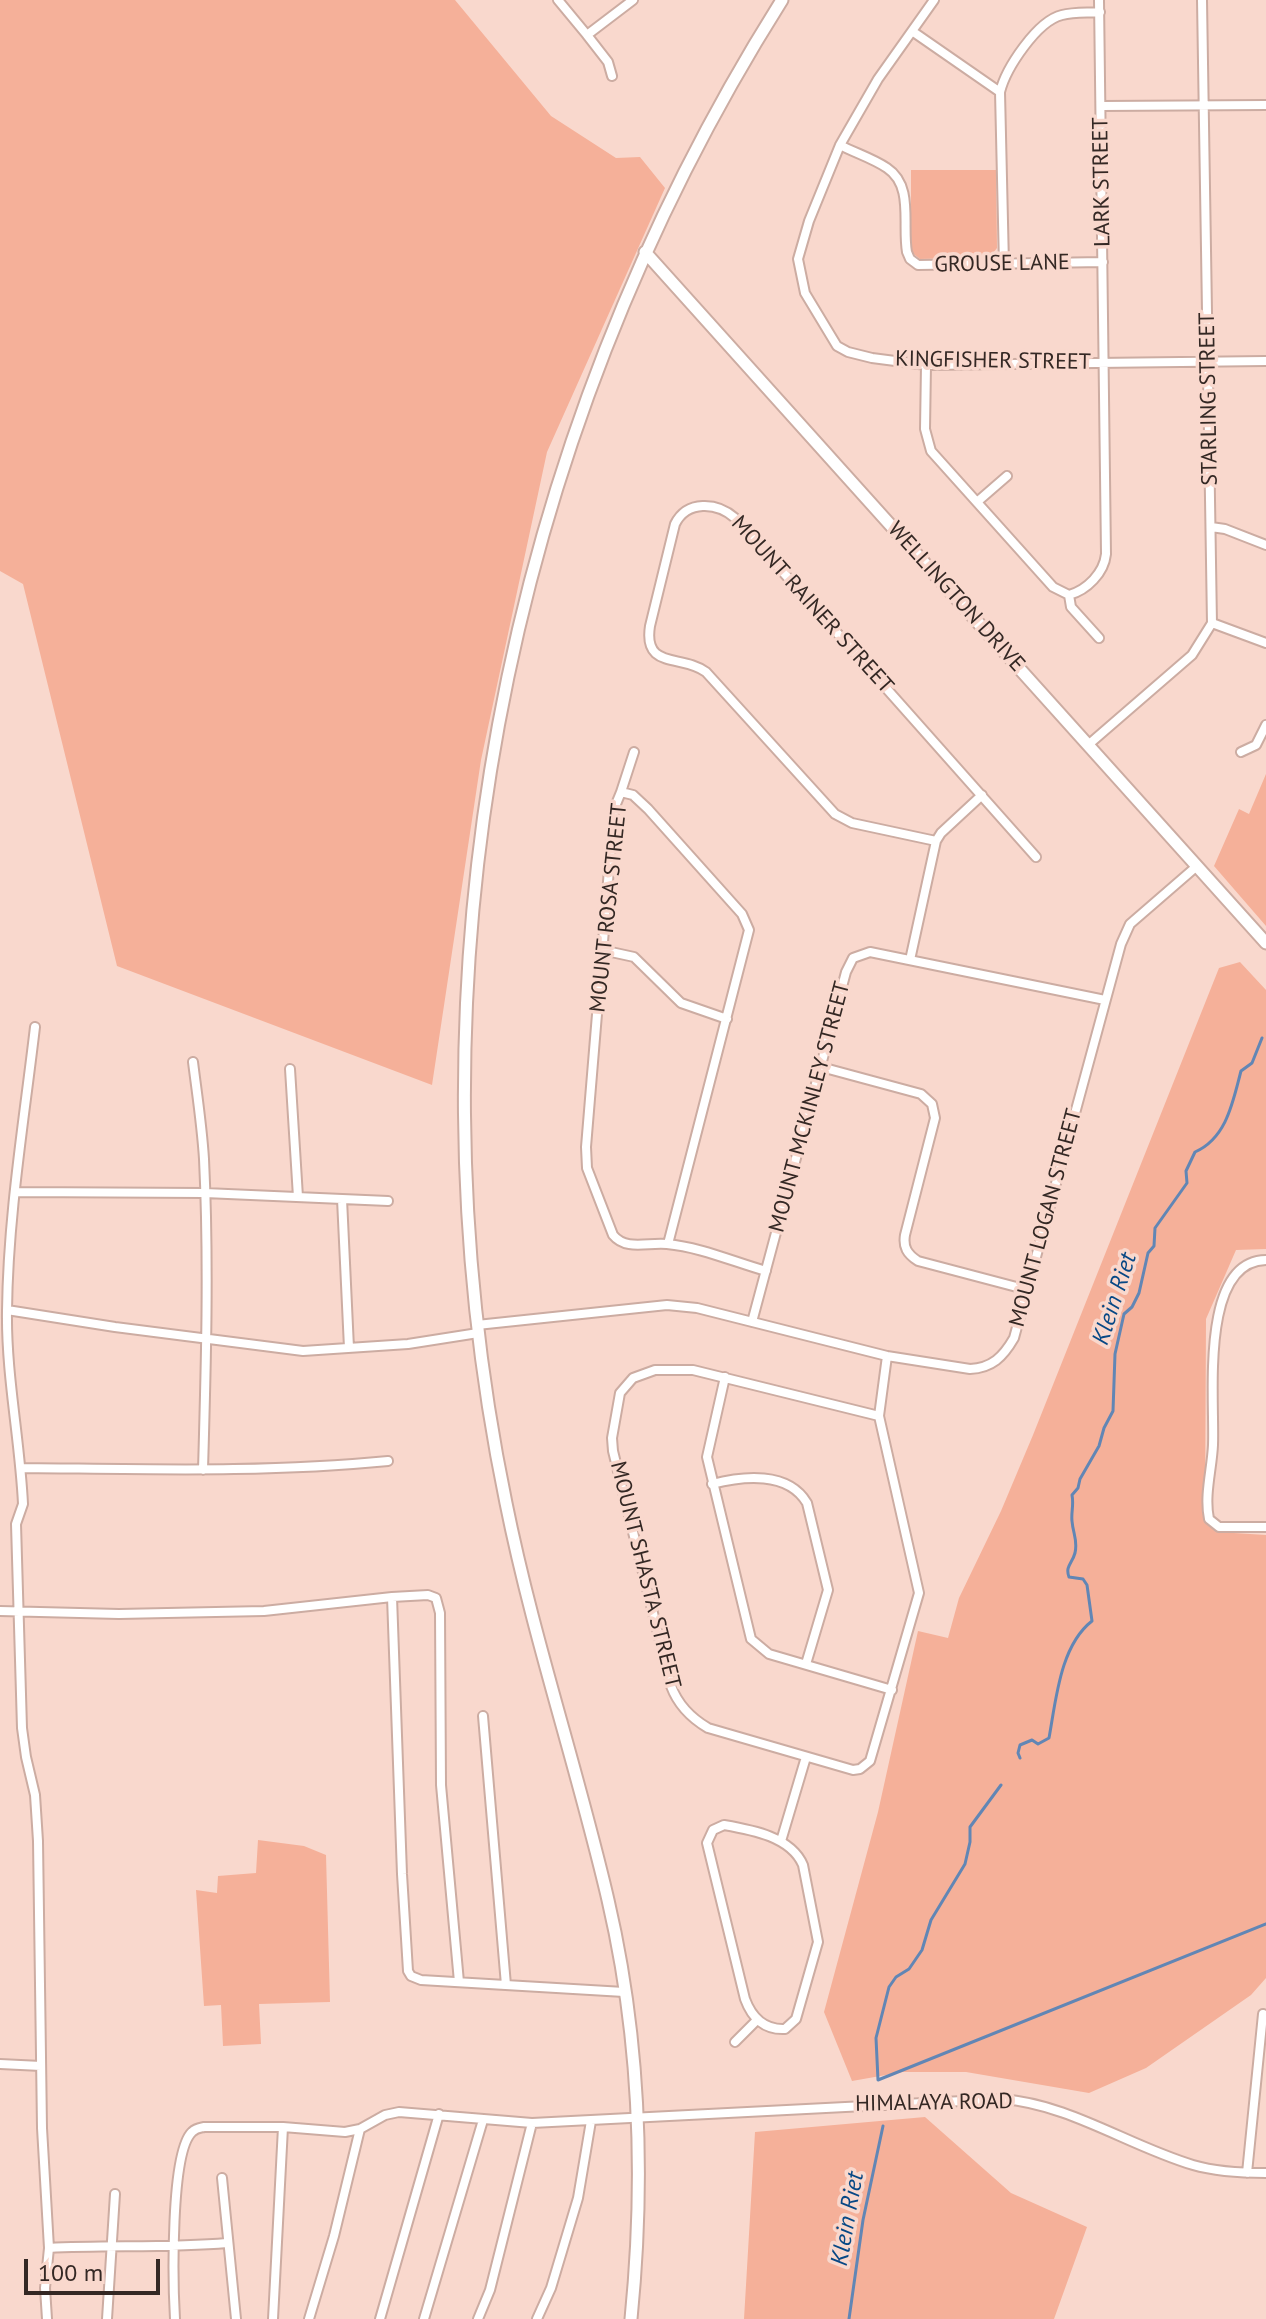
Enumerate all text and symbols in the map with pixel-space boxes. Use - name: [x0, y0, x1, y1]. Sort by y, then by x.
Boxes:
- street label: LARK STREET: [1088, 117, 1116, 247]
- street label: GROUSE LANE: [934, 250, 1070, 278]
- street label: STARLING STREET: [1194, 312, 1224, 486]
- street label: KINGFISHER STREET: [895, 346, 1091, 376]
- street label: MOUNT RAINER STREET: [725, 511, 899, 699]
- street label: WELLINGTON DRIVE: [882, 517, 1030, 677]
- street label: MOUNT ROSA STREET: [585, 802, 633, 1014]
- street label: MOUNT MCKINLEY STREET: [764, 979, 856, 1235]
- street label: MOUNT LOGAN STREET: [1004, 1106, 1088, 1330]
- water label: Klein Riet: [1087, 1250, 1143, 1348]
- street label: MOUNT SHASTA STREET: [604, 1459, 686, 1691]
- street label: HIMALAYA ROAD: [855, 2088, 1013, 2118]
- water label: Klein Riet: [826, 2170, 870, 2268]
- scale bar: [28, 2243, 164, 2293]
- text: 100 m: [38, 2257, 103, 2288]

